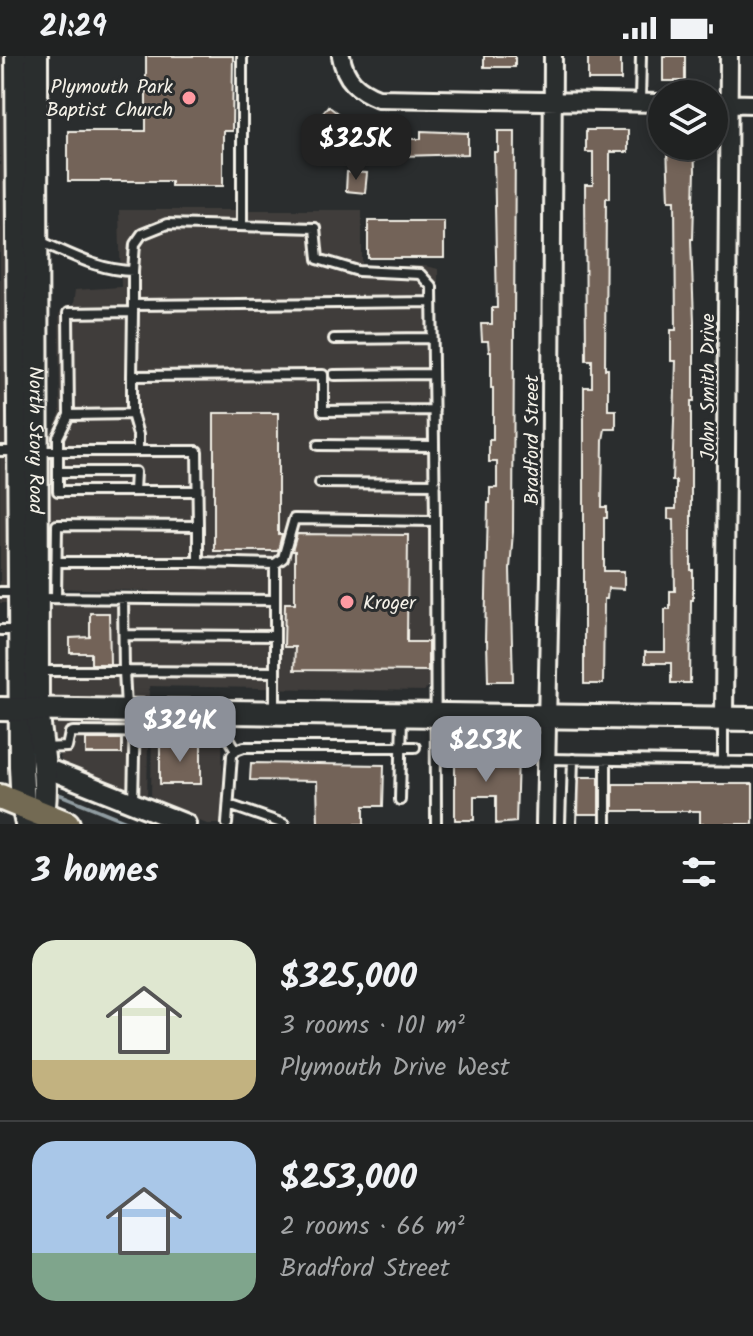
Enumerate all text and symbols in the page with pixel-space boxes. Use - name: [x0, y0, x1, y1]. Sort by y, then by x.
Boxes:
- text: 21:29: [40, 4, 107, 52]
- place label: Plymouth Park Baptist Church: [46, 72, 174, 127]
- map controls: [648, 80, 728, 160]
- button: layers: [648, 80, 728, 160]
- marker: Plymouth Park Baptist Church: [180, 89, 198, 107]
- pin: $325K: [300, 114, 412, 182]
- text: $325K: [319, 119, 393, 161]
- street label: John Smith Drive: [693, 313, 725, 461]
- street label: North Story Road: [18, 366, 51, 515]
- street label: Bradford Street: [517, 374, 549, 505]
- place label: Kroger: [363, 588, 417, 620]
- marker: Kroger: [338, 593, 356, 611]
- pin: $324K: [124, 696, 236, 764]
- text: $324K: [143, 701, 217, 743]
- pin: $253K: [430, 716, 542, 784]
- text: $253K: [449, 721, 523, 763]
- text: 3 homes: [32, 845, 159, 899]
- icon: filters: [677, 850, 721, 894]
- text: $325,000: [280, 951, 417, 1005]
- icon: home: [96, 972, 192, 1068]
- text: 3 rooms · 101 m²: [280, 1005, 465, 1047]
- text: Plymouth Drive West: [280, 1047, 510, 1089]
- text: $253,000: [280, 1152, 417, 1206]
- icon: home: [96, 1173, 192, 1269]
- text: 2 rooms · 66 m²: [280, 1206, 465, 1248]
- text: Bradford Street: [280, 1248, 450, 1290]

